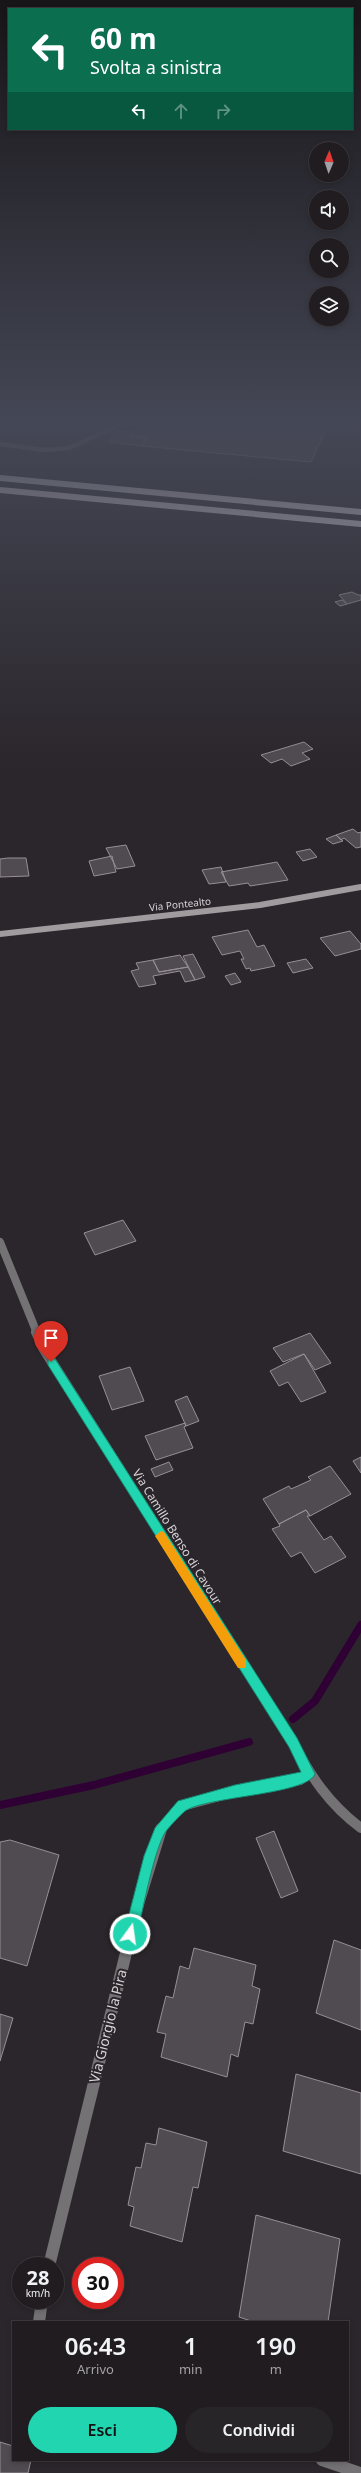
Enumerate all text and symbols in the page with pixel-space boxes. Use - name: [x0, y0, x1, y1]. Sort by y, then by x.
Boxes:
- text: 60 m: [90, 19, 157, 57]
- icon: left: [24, 24, 76, 76]
- text: Svolta a sinistra: [90, 55, 222, 79]
- icon: left: [128, 100, 150, 122]
- icon: ahead: [170, 100, 192, 122]
- icon: right: [212, 100, 234, 122]
- north arrow: [309, 142, 349, 182]
- map controls: [309, 142, 349, 326]
- button: sound: [309, 190, 349, 230]
- button: search: [309, 238, 349, 278]
- button: layers: [309, 286, 349, 326]
- street label: Via Pontealto: [148, 894, 212, 914]
- pin: [34, 1321, 68, 1362]
- icon: arrive: [40, 1327, 62, 1349]
- street label: Via Camillo Benso di Cavour: [129, 1466, 226, 1608]
- position arrow: [109, 1913, 151, 1955]
- street label: Via Giorgio la Pira: [84, 1967, 131, 2085]
- speed limit sign: 30: [72, 2257, 124, 2309]
- text: 28: [27, 2264, 49, 2291]
- text: km/h: [26, 2286, 50, 2300]
- text: 06:43: [65, 2329, 126, 2362]
- text: 1: [184, 2329, 198, 2362]
- text: 190: [255, 2329, 296, 2362]
- text: Arrivo: [77, 2360, 114, 2378]
- text: min: [179, 2360, 202, 2378]
- text: m: [270, 2360, 282, 2378]
- button: Esci: [28, 2407, 177, 2453]
- button: Condividi: [185, 2407, 333, 2453]

